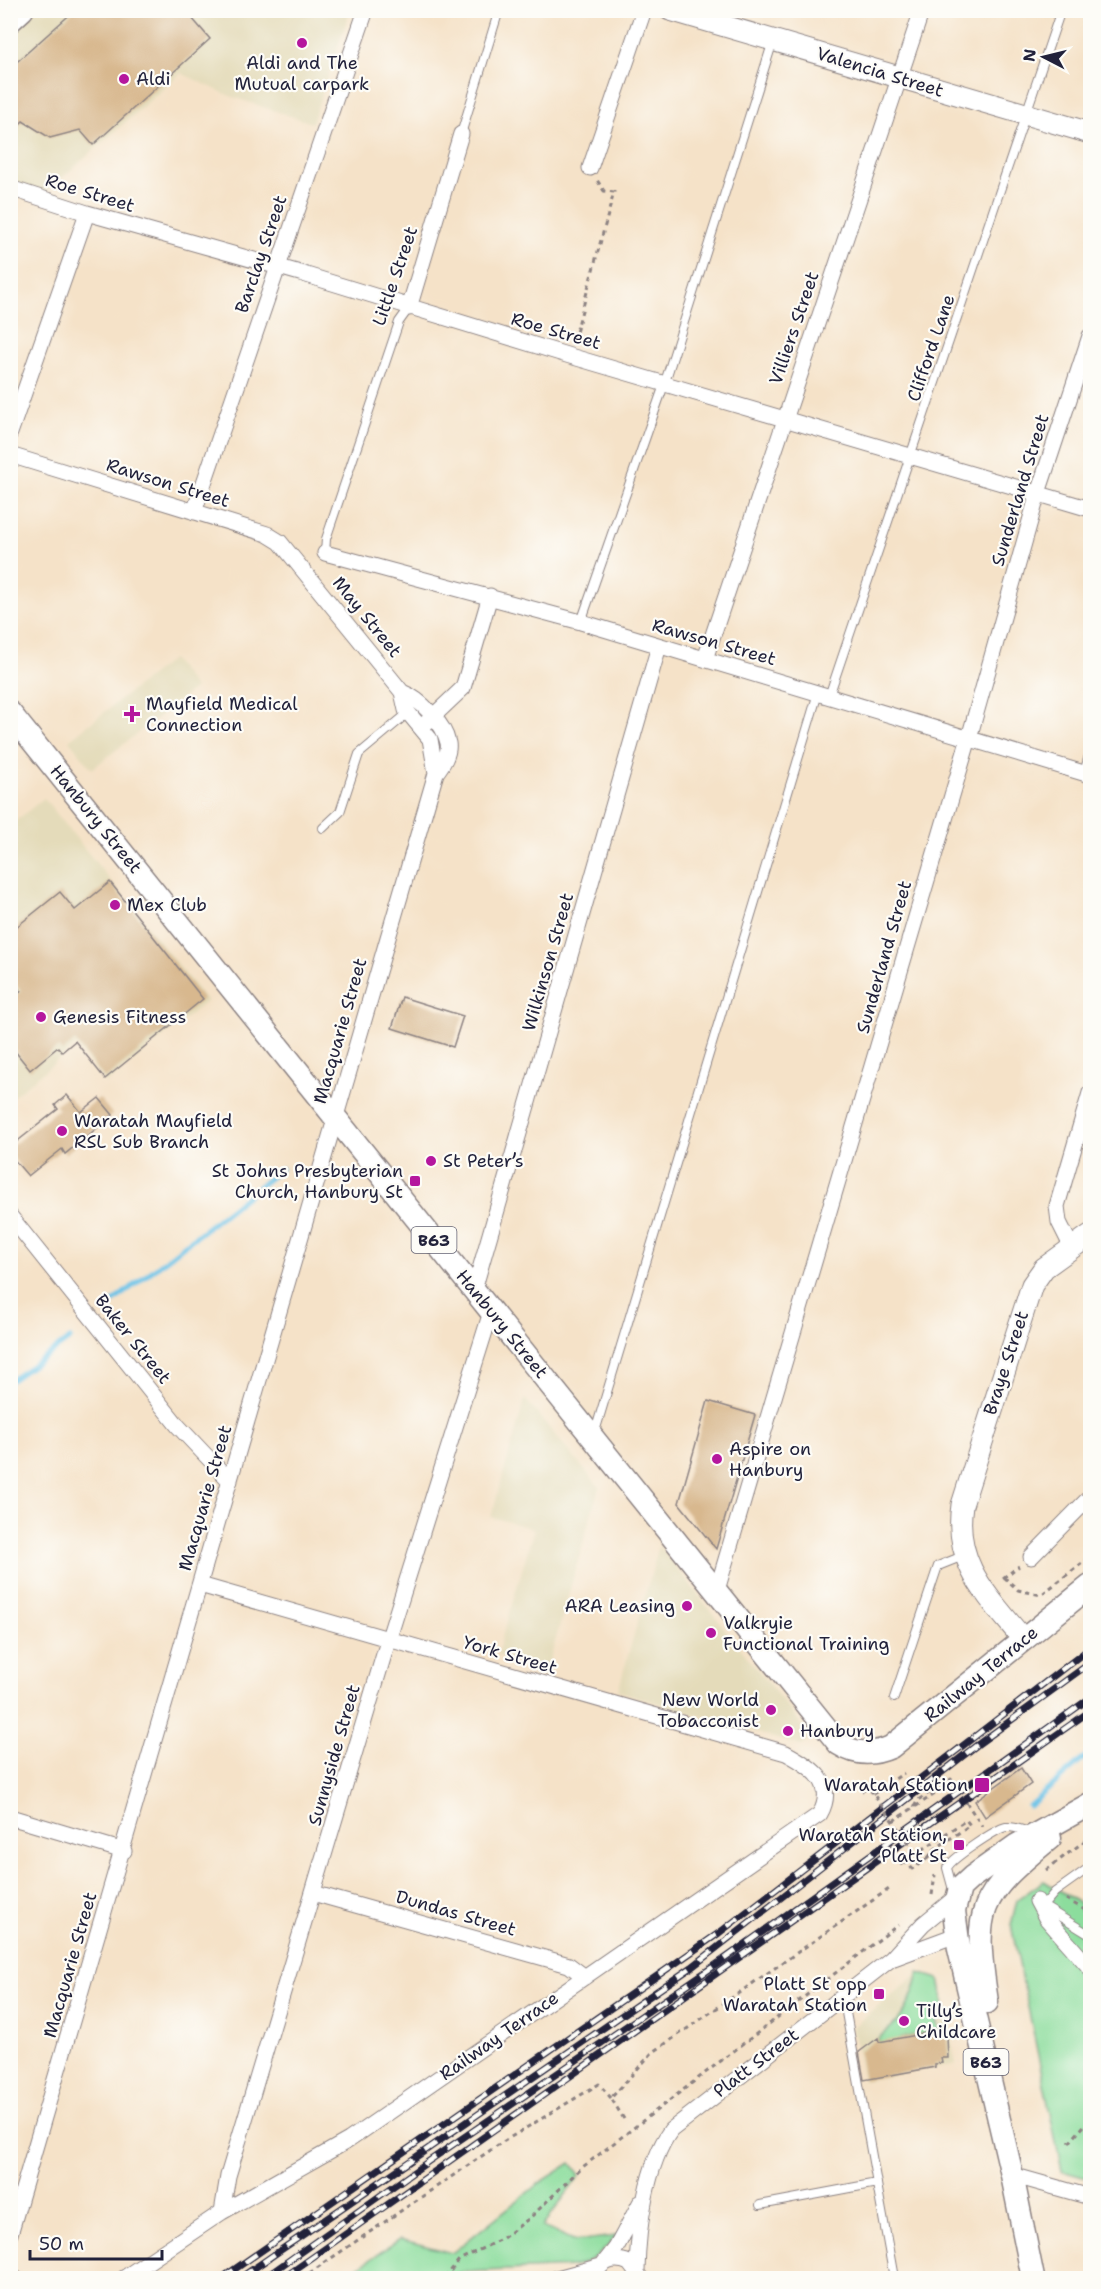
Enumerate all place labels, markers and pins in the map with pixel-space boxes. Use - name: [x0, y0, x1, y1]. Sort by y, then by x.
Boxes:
- marker: Aldi and The Mutual carpark: [295, 36, 309, 50]
- place label: Aldi and The Mutual carpark: [235, 51, 369, 96]
- place label: Aldi: [136, 67, 171, 91]
- marker: Aldi: [117, 72, 131, 86]
- place label: Mayfield Medical Connection: [146, 692, 298, 737]
- marker: Mayfield Medical Connection: [123, 705, 141, 723]
- place label: Mex Club: [127, 893, 207, 917]
- marker: Mex Club: [108, 898, 122, 912]
- place label: Genesis Fitness: [53, 1005, 186, 1029]
- marker: Genesis Fitness: [34, 1010, 48, 1024]
- place label: Waratah Mayfield RSL Sub Branch: [74, 1109, 233, 1154]
- marker: Waratah Mayfield RSL Sub Branch: [55, 1124, 69, 1138]
- place label: St Peter’s: [443, 1149, 524, 1173]
- marker: St Peter’s: [424, 1154, 438, 1168]
- place label: St Johns Presbyterian Church, Hanbury St: [212, 1159, 403, 1204]
- marker: St Johns Presbyterian Church, Hanbury St: [408, 1174, 422, 1188]
- place label: Aspire on Hanbury: [729, 1437, 811, 1482]
- marker: Aspire on Hanbury: [710, 1452, 724, 1466]
- place label: ARA Leasing: [565, 1594, 675, 1618]
- marker: ARA Leasing: [680, 1599, 694, 1613]
- place label: Valkryie Functional Training: [723, 1611, 889, 1656]
- marker: Valkryie Functional Training: [704, 1626, 718, 1640]
- place label: New World Tobacconist: [657, 1688, 759, 1733]
- marker: New World Tobacconist: [764, 1703, 778, 1717]
- place label: Hanbury: [800, 1719, 874, 1743]
- marker: Hanbury: [781, 1724, 795, 1738]
- place label: Waratah Station: [824, 1773, 968, 1797]
- marker: Waratah Station: [973, 1776, 991, 1794]
- place label: Waratah Station, Platt St: [799, 1823, 947, 1868]
- marker: Waratah Station, Platt St: [952, 1838, 966, 1852]
- place label: Platt St opp Waratah Station: [723, 1972, 867, 2017]
- marker: Platt St opp Waratah Station: [872, 1987, 886, 2001]
- place label: Tilly’s Childcare: [916, 1999, 997, 2044]
- marker: Tilly’s Childcare: [897, 2014, 911, 2028]

